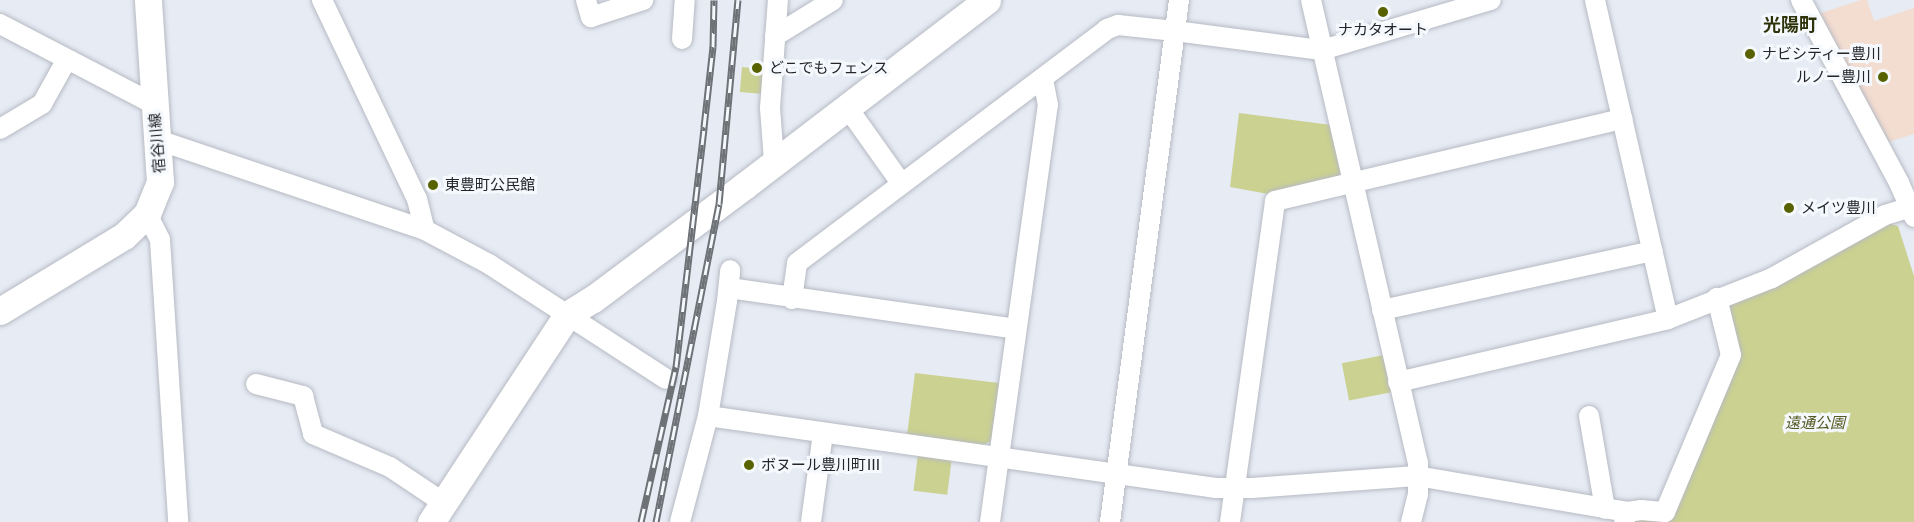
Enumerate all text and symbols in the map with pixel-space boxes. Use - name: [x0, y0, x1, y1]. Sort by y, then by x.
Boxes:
- marker: ナカタオート: [1376, 5, 1390, 19]
- district label: 光陽町: [1763, 14, 1817, 36]
- place label: ナカタオート: [1338, 21, 1428, 39]
- place label: ナビシティー豊川: [1762, 45, 1882, 63]
- marker: ナビシティー豊川: [1743, 47, 1757, 61]
- place label: どこでもフェンス: [769, 59, 889, 77]
- marker: どこでもフェンス: [750, 61, 764, 75]
- place label: ルノー豊川: [1796, 68, 1871, 86]
- marker: ルノー豊川: [1876, 70, 1890, 84]
- street label: 宿谷川線: [145, 112, 169, 174]
- place label: 東豊町公民館: [445, 176, 535, 194]
- marker: 東豊町公民館: [426, 178, 440, 192]
- place label: メイツ豊川: [1801, 199, 1876, 217]
- marker: メイツ豊川: [1782, 201, 1796, 215]
- park label: 遠通公園: [1785, 414, 1845, 432]
- place label: ボヌール豊川町Ⅲ: [761, 456, 881, 474]
- marker: ボヌール豊川町Ⅲ: [742, 458, 756, 472]

